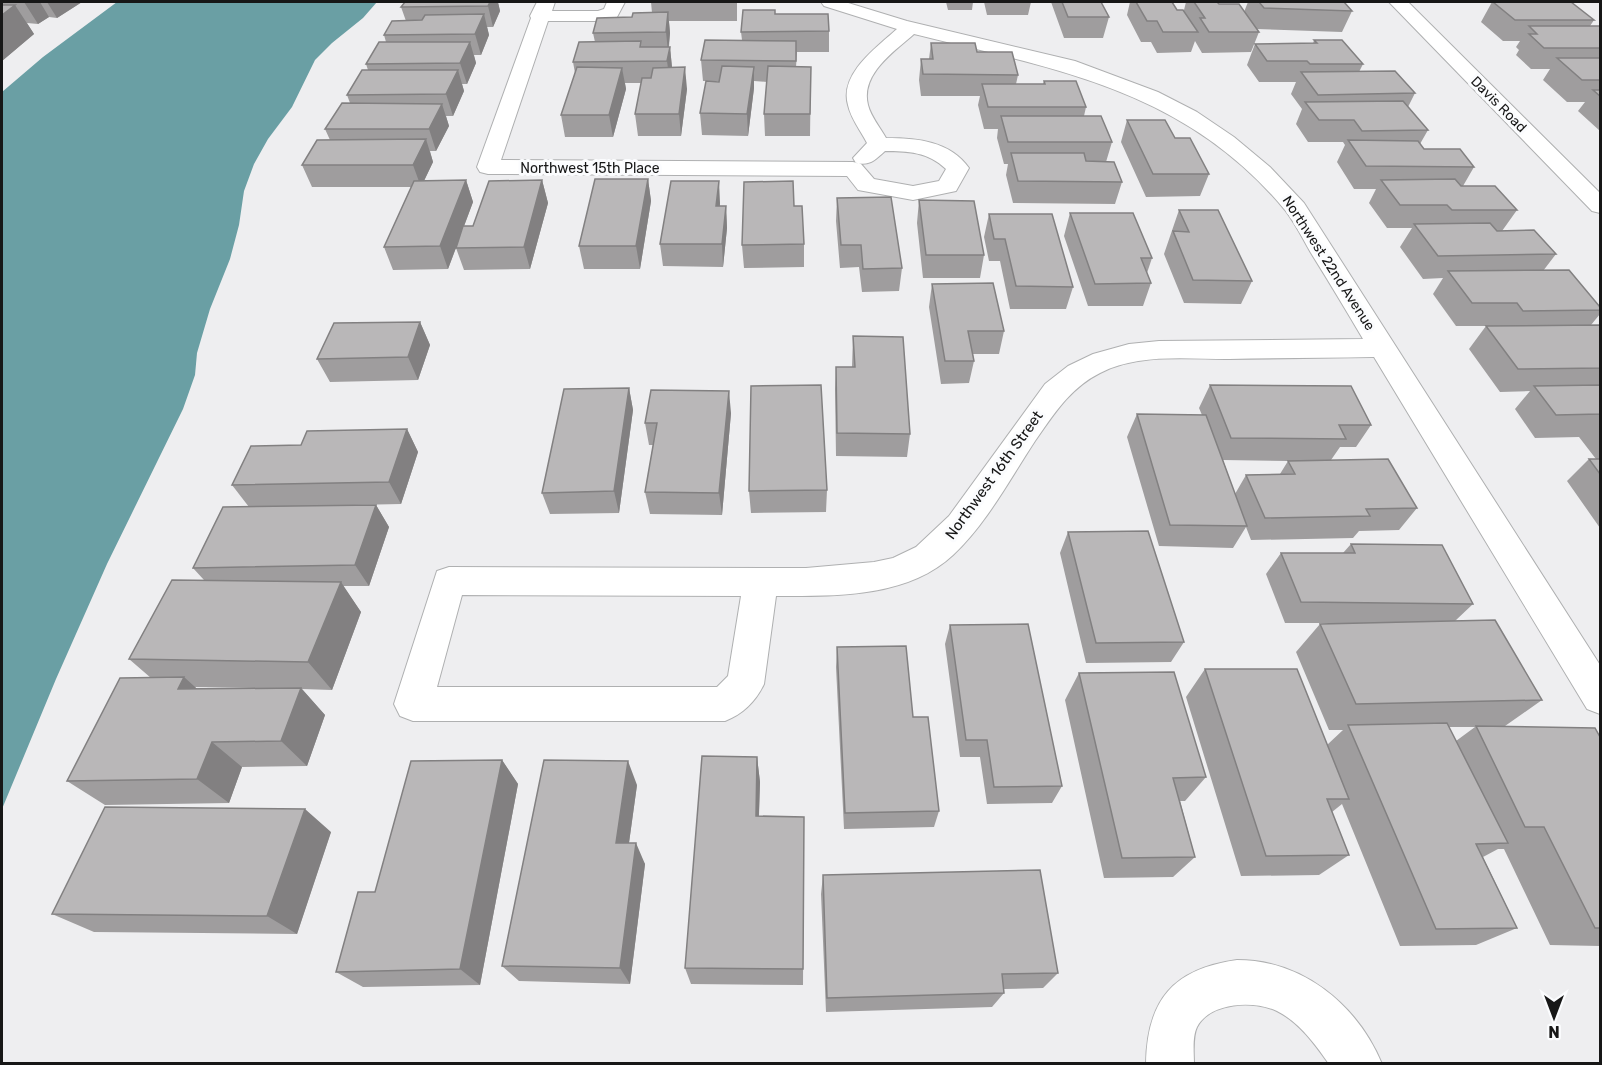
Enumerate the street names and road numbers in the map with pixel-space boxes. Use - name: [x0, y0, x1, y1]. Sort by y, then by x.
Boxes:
- street label: Davis Road: [1467, 73, 1530, 136]
- street label: Northwest 15th Place: [520, 160, 660, 177]
- street label: Northwest 22nd Avenue: [1279, 193, 1379, 334]
- street label: Northwest 16th Street: [941, 407, 1047, 543]

